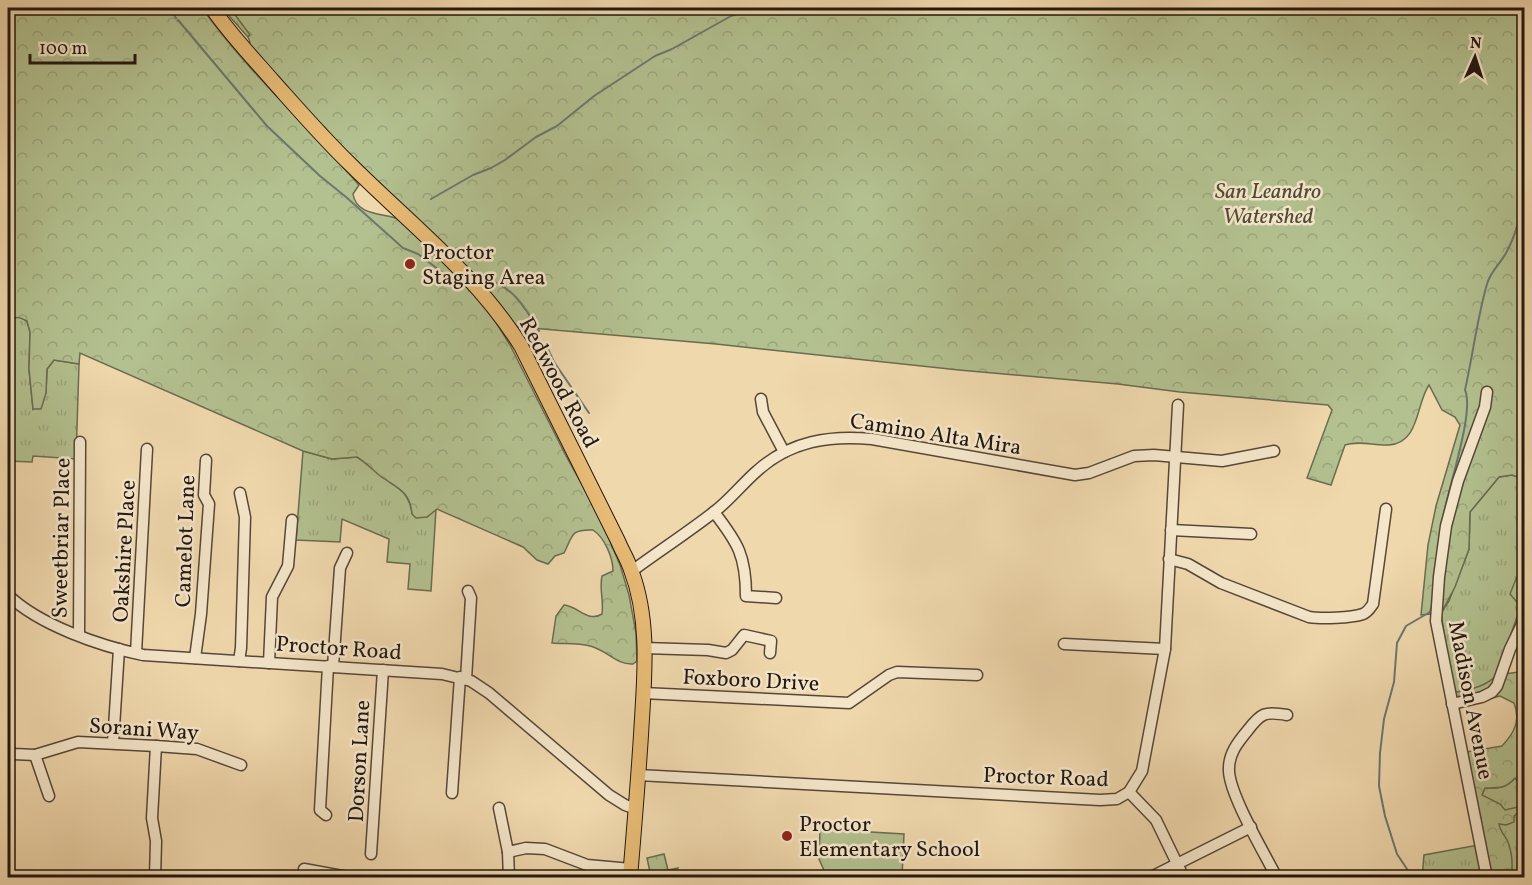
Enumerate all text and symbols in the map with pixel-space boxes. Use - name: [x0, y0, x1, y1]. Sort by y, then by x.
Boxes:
- scale bar: [30, 27, 135, 65]
- north arrow: [1445, 27, 1505, 87]
- text: N: [1469, 33, 1482, 55]
- text: 100 m: [39, 37, 88, 62]
- park label: San Leandro Watershed: [1215, 177, 1321, 233]
- place label: Proctor Staging Area: [422, 238, 546, 294]
- marker: Proctor Staging Area: [403, 257, 417, 271]
- street label: Redwood Road: [510, 312, 605, 454]
- street label: Camino Alta Mira: [848, 407, 1024, 464]
- street label: Sweetbriar Place: [46, 458, 79, 619]
- street label: Camelot Lane: [169, 474, 204, 608]
- street label: Oakshire Place: [106, 479, 145, 623]
- street label: Madison Avenue: [1439, 618, 1500, 783]
- street label: Proctor Road: [275, 630, 403, 669]
- street label: Foxboro Drive: [682, 662, 820, 701]
- street label: Dorson Lane: [342, 699, 379, 823]
- street label: Sorani Way: [88, 711, 200, 750]
- street label: Proctor Road: [982, 761, 1109, 796]
- place label: Proctor Elementary School: [799, 810, 980, 866]
- marker: Proctor Elementary School: [780, 829, 794, 843]

